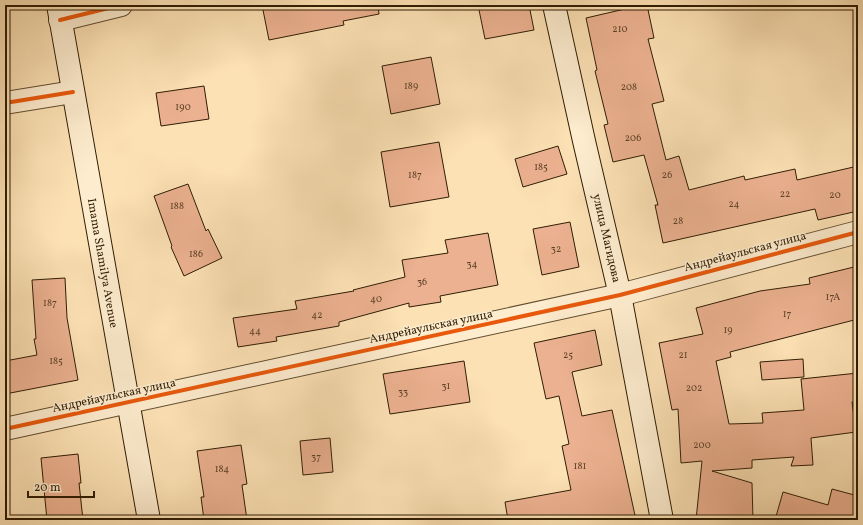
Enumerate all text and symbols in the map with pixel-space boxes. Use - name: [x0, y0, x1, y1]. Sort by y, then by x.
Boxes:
- house number: 210: [612, 22, 628, 36]
- house number: 189: [404, 79, 418, 93]
- house number: 208: [621, 80, 637, 94]
- house number: 190: [175, 100, 191, 114]
- house number: 206: [625, 131, 641, 145]
- house number: 185: [534, 160, 548, 174]
- house number: 187: [408, 168, 422, 182]
- house number: 26: [662, 168, 672, 182]
- house number: 22: [780, 187, 790, 201]
- house number: 20: [829, 188, 841, 202]
- street label: улица Магидова: [588, 192, 624, 284]
- street label: Imama Shamilya Avenue: [83, 197, 121, 330]
- house number: 24: [728, 197, 740, 211]
- house number: 188: [170, 199, 184, 213]
- house number: 28: [673, 214, 683, 228]
- street label: Андрейаульская улица: [682, 228, 808, 276]
- house number: 32: [551, 242, 561, 256]
- house number: 186: [189, 247, 203, 261]
- house number: 34: [466, 257, 478, 271]
- house number: 36: [417, 275, 427, 289]
- house number: 17А: [826, 290, 840, 304]
- house number: 40: [370, 292, 382, 306]
- house number: 187: [43, 296, 57, 310]
- street label: Андрейаульская улица: [368, 306, 494, 348]
- house number: 17: [783, 307, 792, 321]
- house number: 42: [311, 308, 323, 322]
- house number: 19: [723, 323, 733, 337]
- house number: 44: [249, 324, 261, 338]
- house number: 25: [563, 348, 573, 362]
- house number: 21: [678, 348, 688, 362]
- house number: 185: [49, 354, 63, 368]
- street label: Андрейаульская улица: [51, 375, 177, 417]
- house number: 31: [441, 379, 451, 393]
- house number: 202: [686, 381, 702, 395]
- house number: 33: [398, 385, 408, 399]
- house number: 200: [693, 438, 711, 452]
- house number: 37: [311, 450, 321, 464]
- house number: 181: [574, 459, 587, 473]
- house number: 184: [215, 462, 229, 476]
- scale bar: [28, 473, 94, 499]
- text: 20 m: [34, 480, 61, 496]

